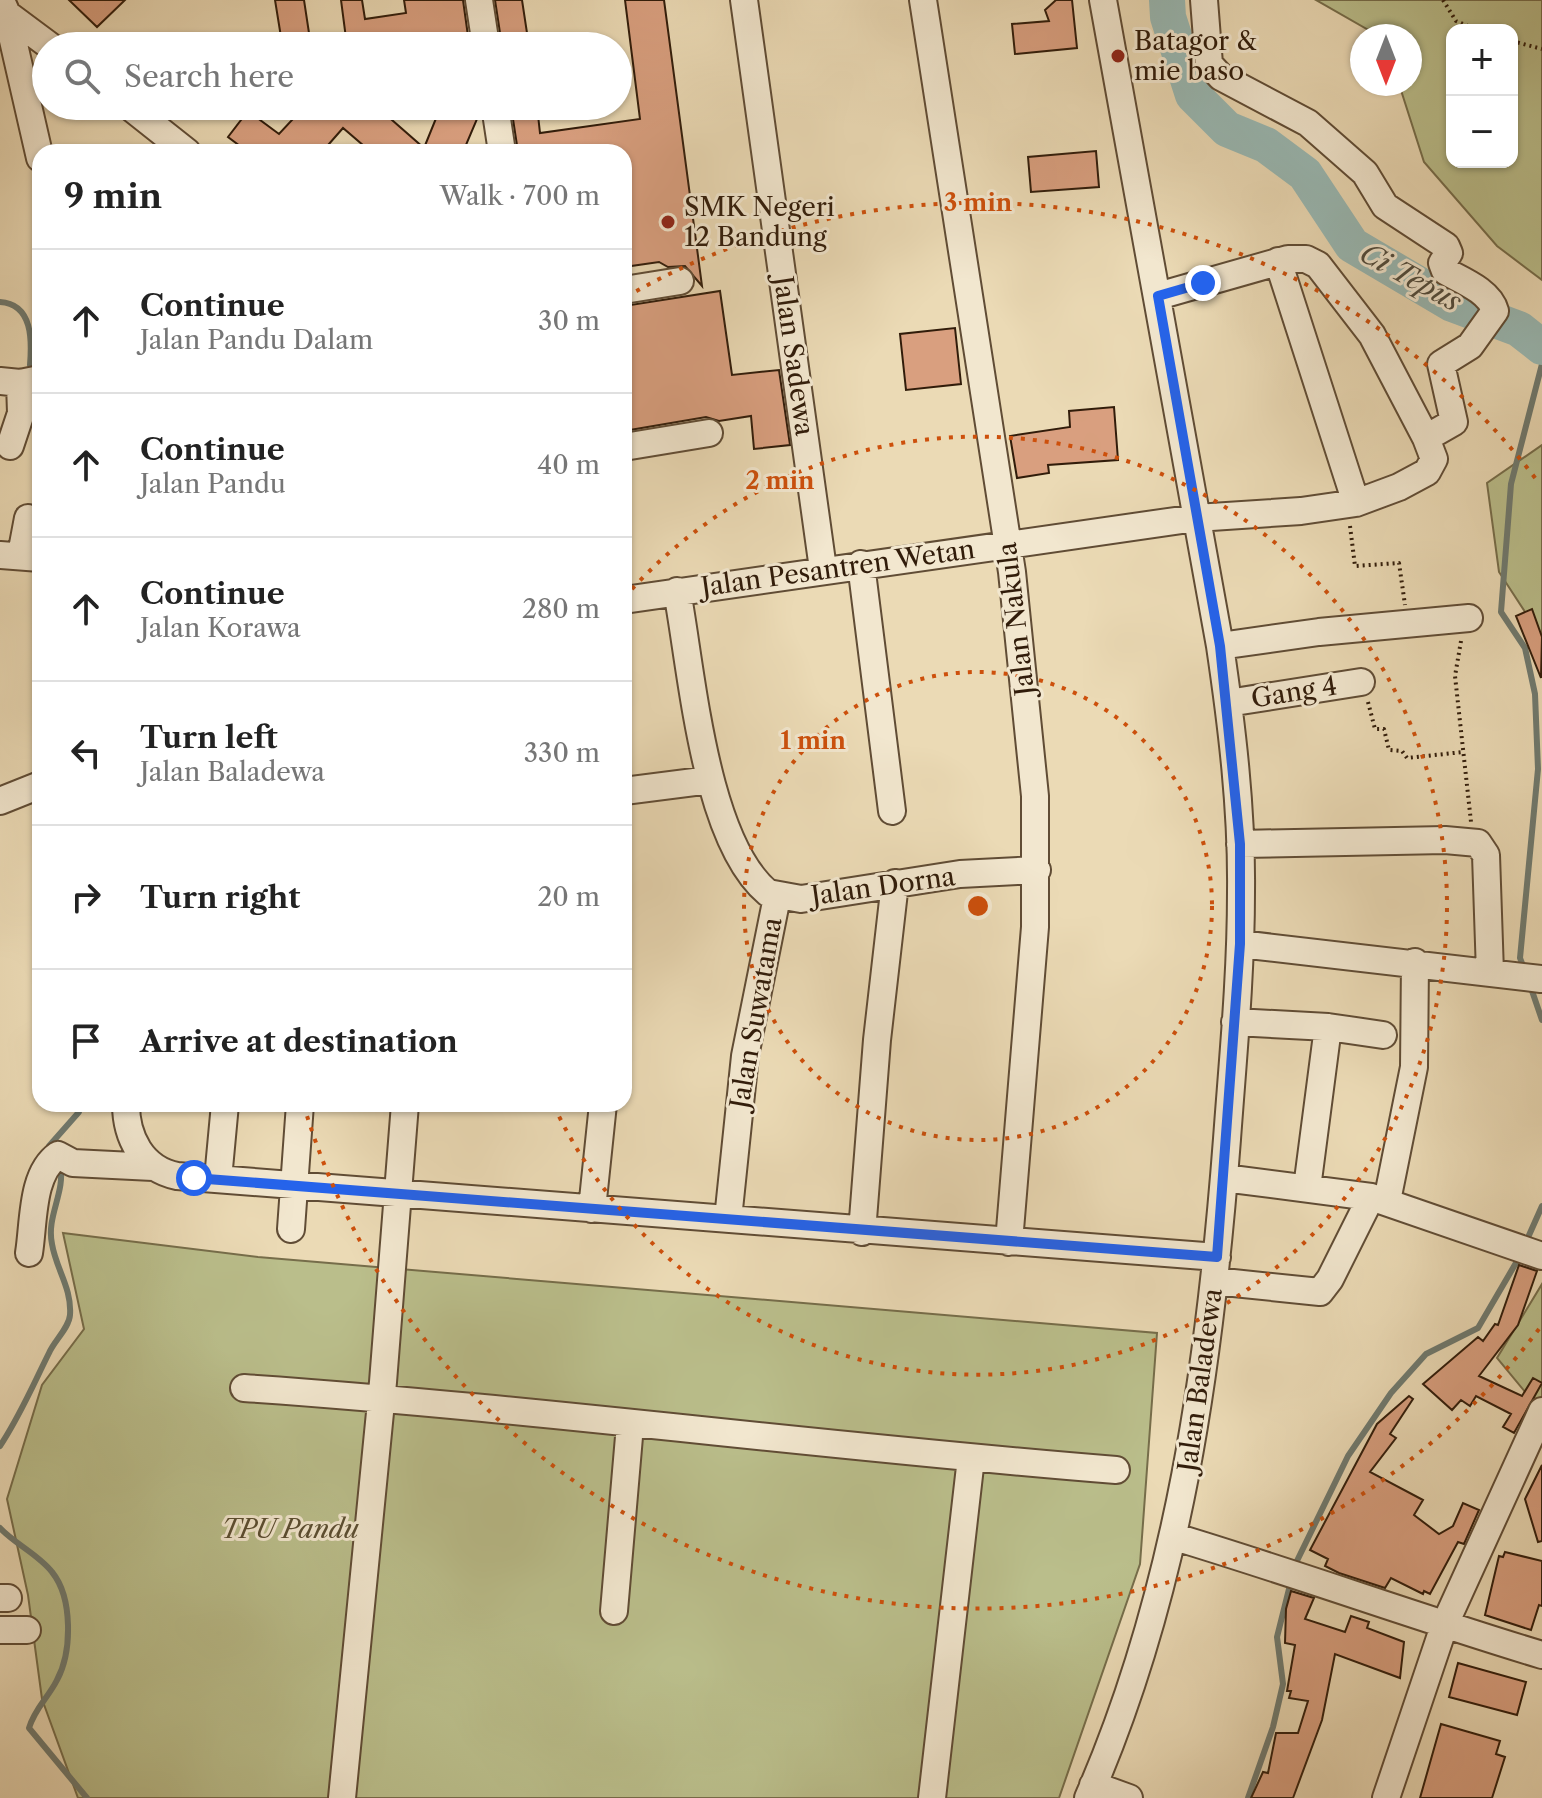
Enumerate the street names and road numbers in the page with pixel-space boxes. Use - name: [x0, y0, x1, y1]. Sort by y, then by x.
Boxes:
- street label: Jalan Sadewa: [766, 270, 821, 438]
- street label: Jalan Pesantren Wetan: [695, 533, 977, 604]
- street label: Jalan Nakula: [991, 540, 1042, 701]
- street label: Gang 4: [1249, 669, 1339, 715]
- street label: Jalan Dorna: [805, 860, 957, 913]
- street label: Jalan Suwatama: [723, 915, 789, 1115]
- street label: Jalan Baladewa: [1171, 1286, 1229, 1478]

